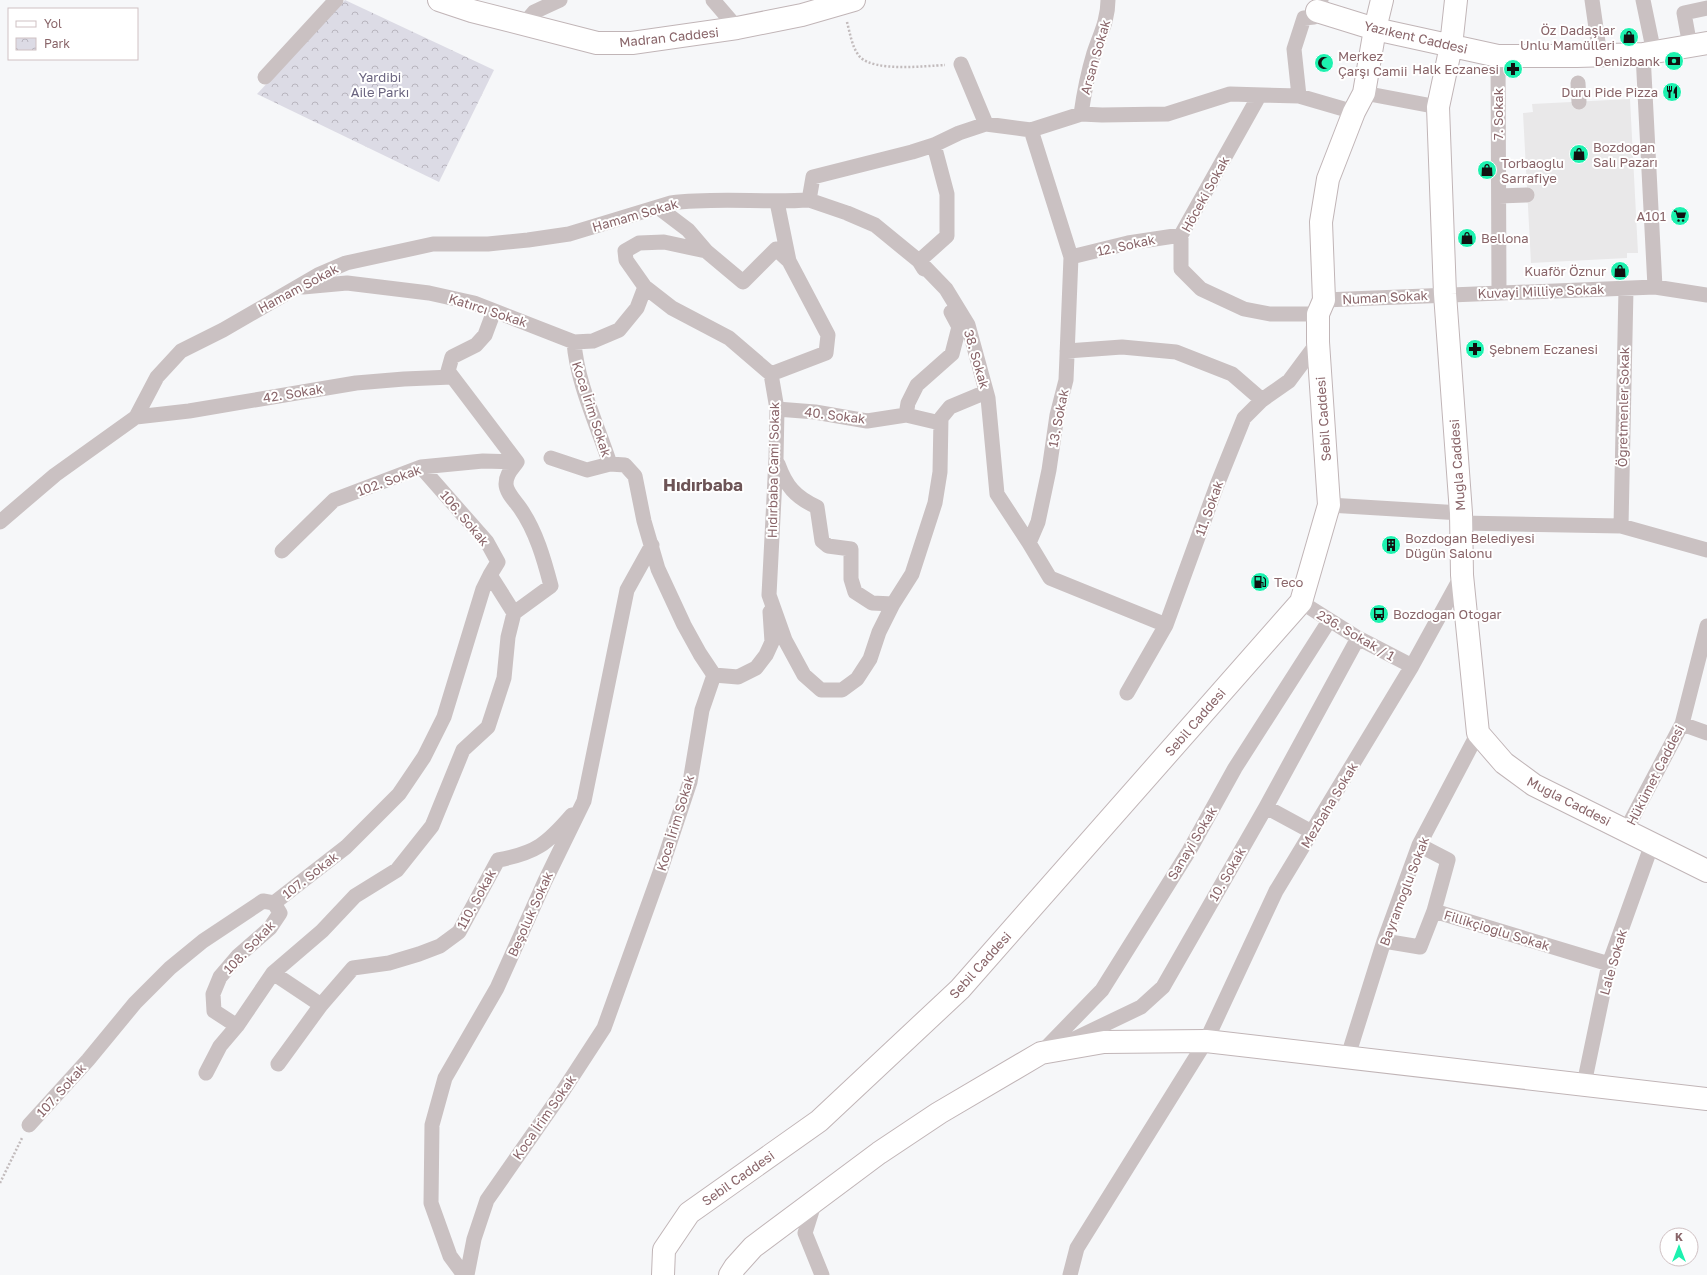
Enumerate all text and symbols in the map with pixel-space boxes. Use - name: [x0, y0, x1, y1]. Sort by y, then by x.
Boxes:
- legend: [8, 8, 138, 60]
- text: Yol: [44, 16, 62, 31]
- street label: Arsan Sokak: [1077, 17, 1114, 96]
- street label: Yazıkent Caddesi: [1363, 17, 1469, 57]
- place label: Öz Dadaşlar Unlu Mamülleri: [1520, 22, 1615, 53]
- street label: Madran Caddesi: [618, 24, 720, 50]
- shop icon: Öz Dadaşlar Unlu Mamülleri: [1618, 26, 1640, 48]
- text: Park: [44, 36, 70, 51]
- place label: Merkez Çarşı Camii: [1338, 48, 1408, 79]
- bank icon: Denizbank: [1663, 50, 1685, 72]
- mosque icon: Merkez Çarşı Camii: [1313, 52, 1335, 74]
- place label: Denizbank: [1595, 53, 1661, 69]
- pharmacy icon: Halk Eczanesi: [1502, 58, 1524, 80]
- place label: Halk Eczanesi: [1412, 61, 1499, 77]
- park label: Yardibi Aile Parkı: [351, 69, 409, 100]
- restaurant icon: Duru Pide Pizza: [1661, 81, 1683, 103]
- place label: Duru Pide Pizza: [1561, 84, 1658, 100]
- street label: 7. Sokak: [1490, 87, 1506, 140]
- place label: Bozdoğan Salı Pazarı: [1593, 139, 1658, 170]
- shop icon: Bozdoğan Salı Pazarı: [1568, 143, 1590, 165]
- street label: Höceki Sokak: [1178, 153, 1233, 235]
- place label: Torbaoğlu Sarrafiye: [1501, 155, 1564, 186]
- shop icon: Torbaoğlu Sarrafiye: [1476, 159, 1498, 181]
- street label: Hamam Sokak: [590, 195, 681, 235]
- supermarket icon: A101: [1669, 205, 1691, 227]
- place label: A101: [1637, 208, 1666, 224]
- shop icon: Bellona: [1456, 227, 1478, 249]
- place label: Bellona: [1481, 230, 1529, 246]
- street label: 12. Sokak: [1095, 231, 1157, 259]
- street label: Hamam Sokak: [255, 260, 342, 316]
- shop icon: Kuaför Öznur: [1609, 260, 1631, 282]
- place label: Kuaför Öznur: [1524, 263, 1606, 279]
- street label: Kuvayi Milliye Sokak: [1477, 281, 1605, 301]
- street label: Numan Sokak: [1342, 287, 1429, 307]
- street label: Katırcı Sokak: [447, 290, 530, 330]
- street label: 38. Sokak: [961, 328, 993, 391]
- pharmacy icon: Şebnem Eczanesi: [1464, 338, 1486, 360]
- place label: Şebnem Eczanesi: [1489, 341, 1598, 357]
- street label: Ögretmenler Sokak: [1614, 346, 1632, 467]
- street label: Koca İrim Sokak: [569, 359, 615, 459]
- street label: Sebil Caddesi: [1312, 376, 1334, 462]
- street label: 42. Sokak: [262, 380, 325, 406]
- street label: 13. Sokak: [1045, 387, 1072, 449]
- street label: Hıdırbaba Cami Sokak: [764, 401, 782, 538]
- street label: 40. Sokak: [804, 403, 867, 427]
- street label: Muğla Caddesi: [1446, 419, 1468, 511]
- street label: 102. Sokak: [355, 461, 424, 499]
- district label: Hıdırbaba: [663, 474, 743, 495]
- street label: 11. Sokak: [1192, 478, 1227, 538]
- street label: 106. Sokak: [437, 487, 493, 549]
- place label: Bozdoğan Belediyesi Düğün Salonu: [1405, 530, 1535, 561]
- building icon: Bozdoğan Belediyesi Düğün Salonu: [1380, 534, 1402, 556]
- fuel station icon: Teco: [1249, 571, 1271, 593]
- place label: Teco: [1274, 574, 1304, 590]
- bus stop icon: Bozdoğan Otogar: [1368, 603, 1390, 625]
- street label: 236. Sokak / 1: [1314, 606, 1398, 664]
- place label: Bozdoğan Otogar: [1393, 606, 1502, 622]
- street label: Sebil Caddesi: [1161, 685, 1229, 759]
- street label: Hükümet Caddesi: [1623, 722, 1687, 828]
- street label: Mezbaha Sokak: [1297, 759, 1361, 851]
- street label: Koca İrim Sokak: [653, 772, 697, 873]
- street label: Muğla Caddesi: [1524, 773, 1614, 829]
- street label: Sanayi Sokak: [1164, 803, 1221, 883]
- street label: Bayramoğlu Sokak: [1376, 833, 1432, 948]
- street label: 10. Sokak: [1205, 844, 1249, 904]
- street label: 107. Sokak: [279, 848, 342, 902]
- street label: 110. Sokak: [453, 866, 499, 932]
- street label: Beşoluk Sokak: [504, 868, 556, 959]
- street label: Fillikçioğlu Sokak: [1442, 906, 1552, 954]
- street label: 108. Sokak: [220, 917, 279, 977]
- street label: Lale Sokak: [1596, 927, 1630, 997]
- street label: Sebil Caddesi: [946, 928, 1014, 1002]
- street label: 107. Sokak: [33, 1059, 90, 1120]
- street label: Koca İrim Sokak: [509, 1071, 579, 1162]
- street label: Sebil Caddesi: [699, 1147, 777, 1209]
- north arrow: [1659, 1227, 1699, 1267]
- text: K: [1675, 1230, 1683, 1243]

